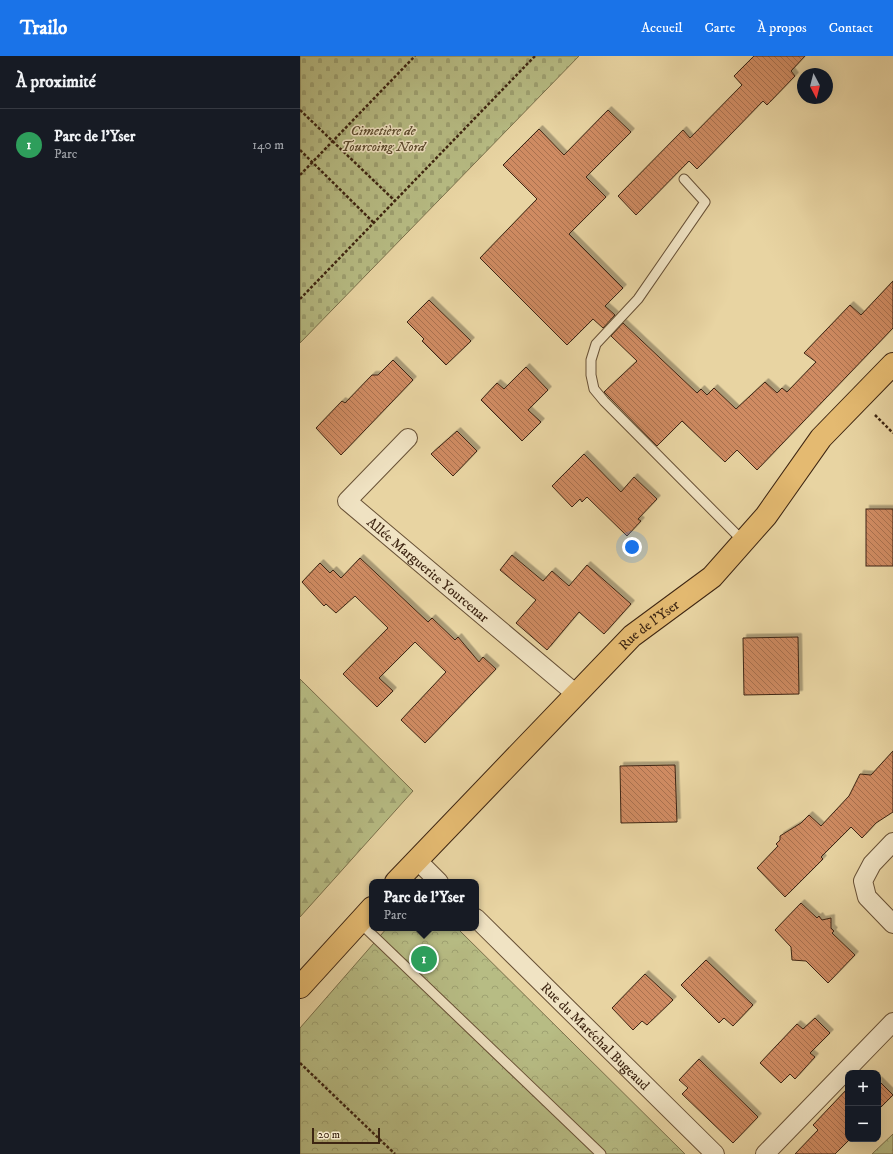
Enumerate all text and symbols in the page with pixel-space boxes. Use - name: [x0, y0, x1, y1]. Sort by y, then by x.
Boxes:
- text: Trailo: [20, 17, 67, 40]
- text: Accueil: [641, 19, 683, 37]
- text: Carte: [705, 19, 735, 37]
- text: À propos: [757, 19, 807, 37]
- text: Contact: [829, 19, 873, 37]
- north arrow: [797, 68, 833, 104]
- text: À proximité: [16, 71, 96, 93]
- park label: Cimetière de Tourcoing Nord: [341, 122, 427, 156]
- text: Parc de l'Yser: [54, 127, 135, 146]
- text: 1: [27, 137, 31, 153]
- text: 140 m: [252, 137, 284, 153]
- text: Parc: [54, 146, 77, 162]
- street label: Allée Marguerite Yourcenar: [363, 514, 493, 627]
- your location: [622, 537, 642, 557]
- street label: Rue de l'Yser: [615, 596, 684, 655]
- popup: [369, 879, 479, 931]
- text: Parc de l'Yser: [383, 888, 465, 907]
- text: Parc: [383, 907, 407, 923]
- pin: 1: [411, 944, 437, 974]
- street label: Rue du Maréchal Bugeaud: [537, 979, 653, 1094]
- map controls: [845, 1070, 881, 1142]
- button: +: [845, 1070, 881, 1106]
- button: −: [845, 1106, 881, 1142]
- scale bar: [312, 1126, 380, 1145]
- text: 20 m: [318, 1128, 340, 1142]

